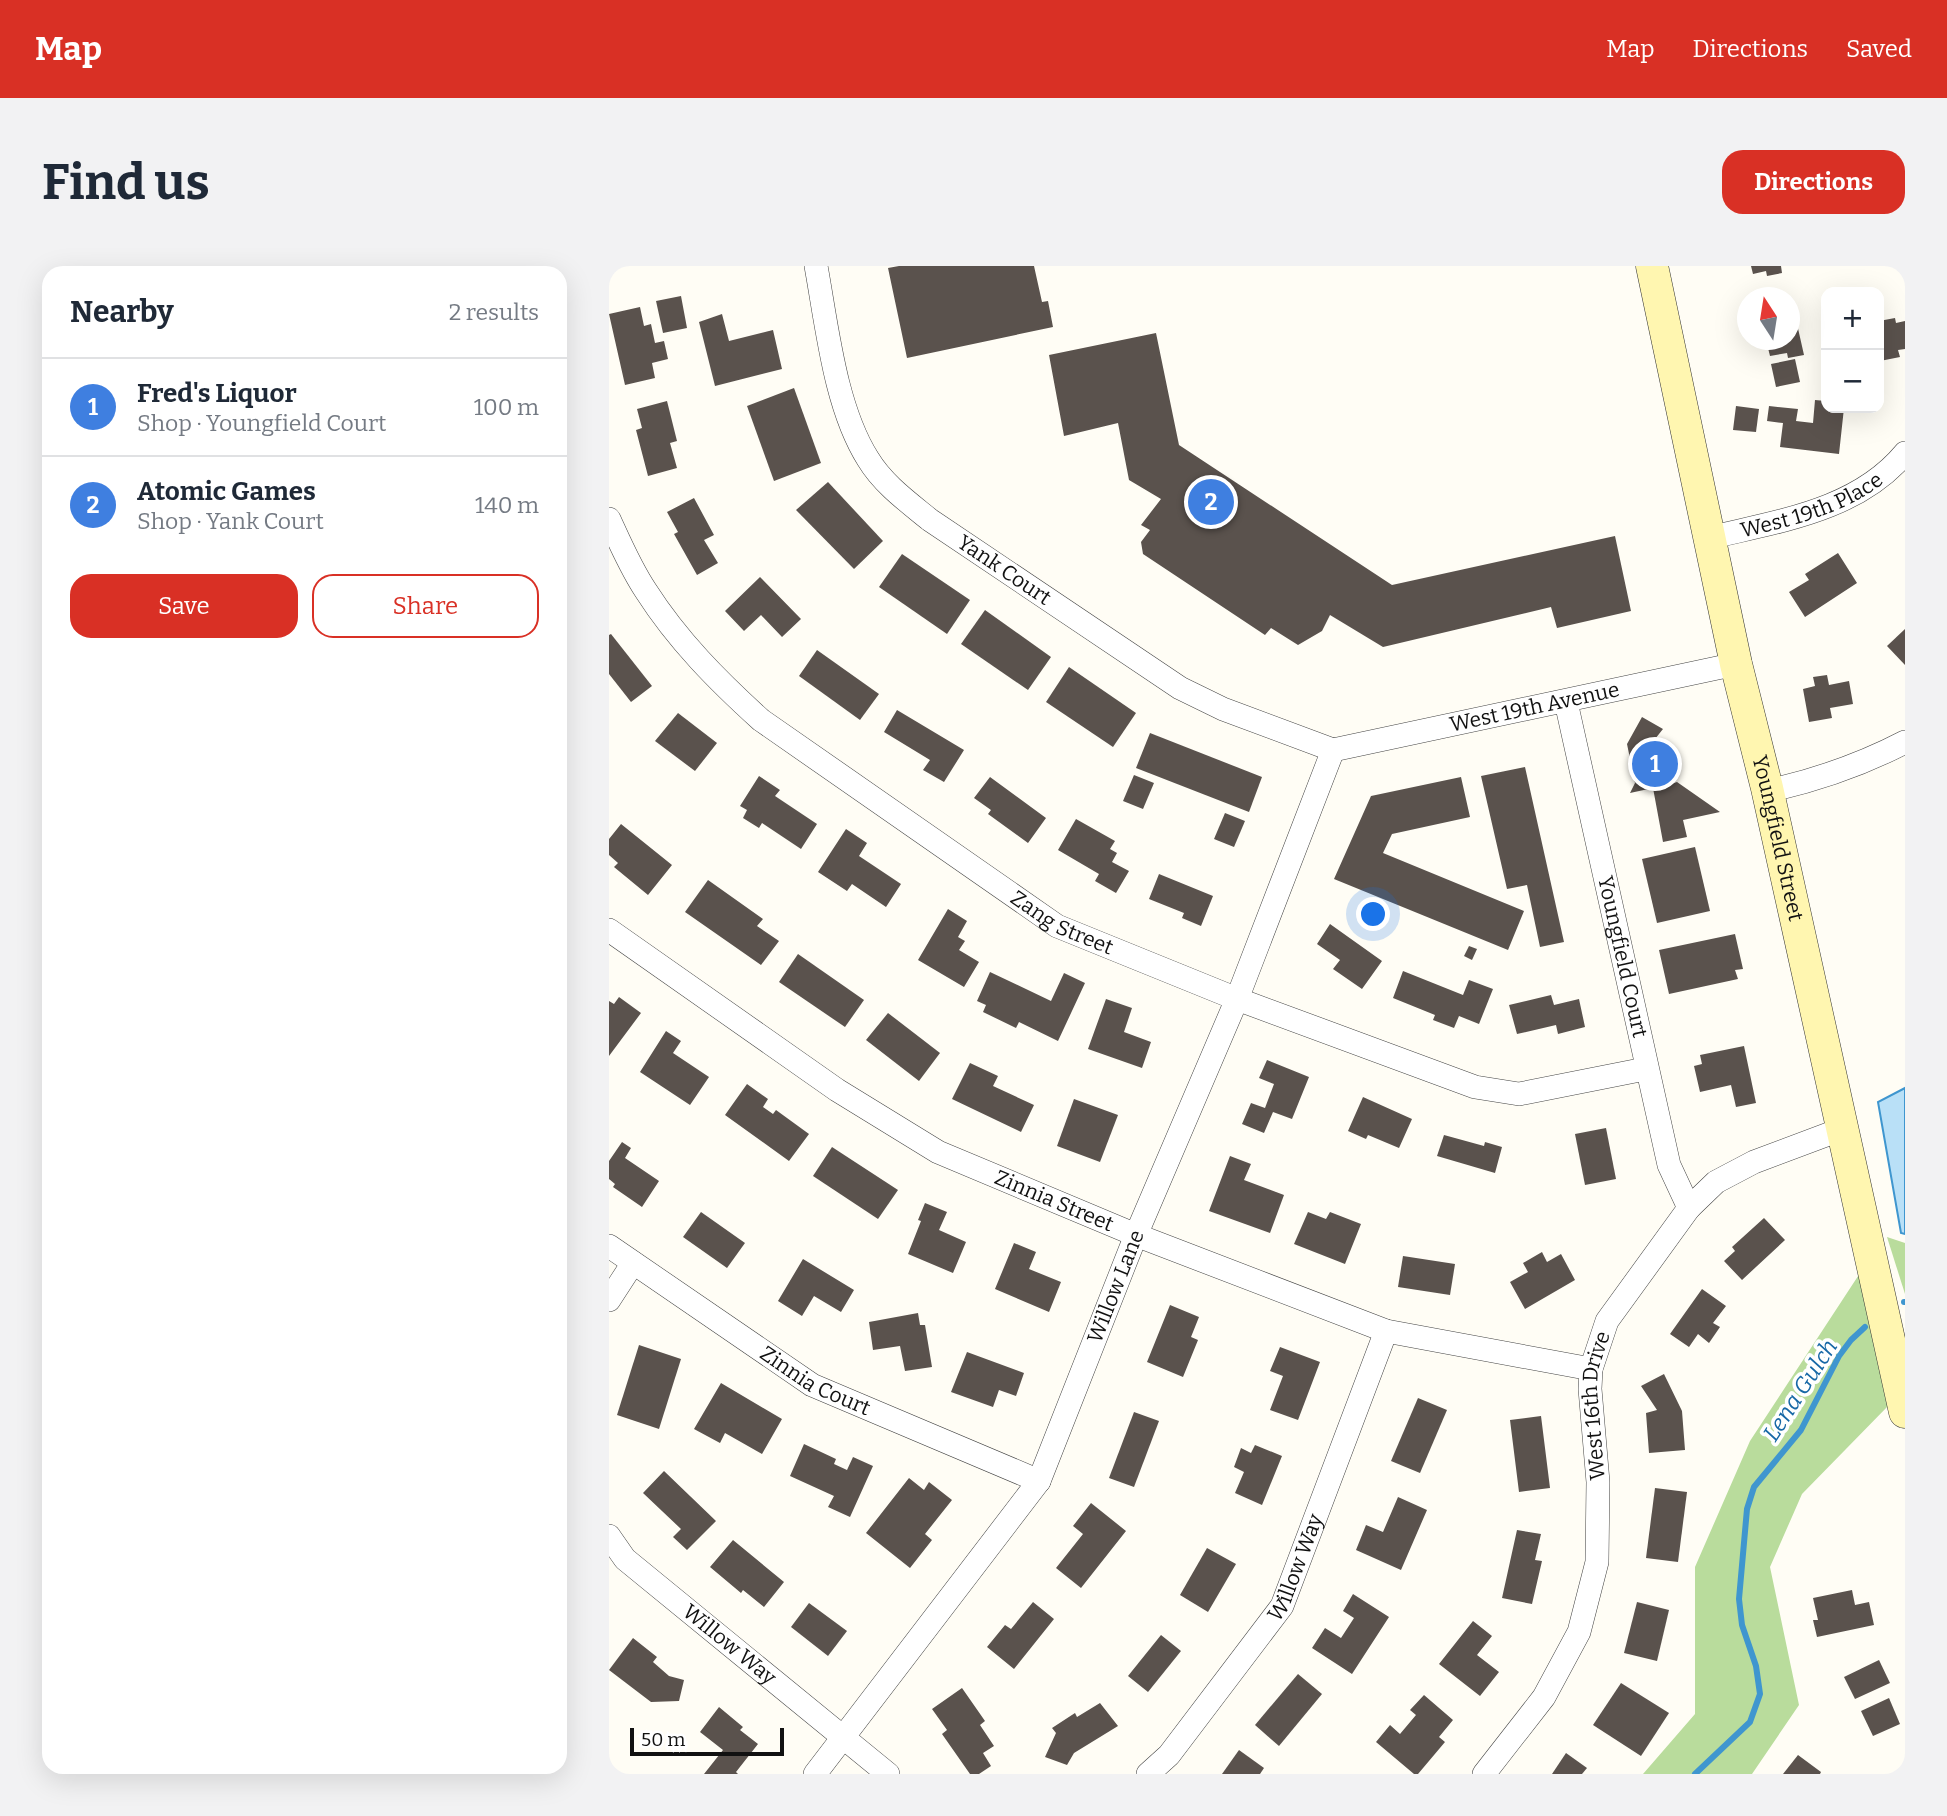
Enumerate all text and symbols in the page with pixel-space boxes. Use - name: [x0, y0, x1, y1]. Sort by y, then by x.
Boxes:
- text: Map: [35, 29, 102, 69]
- text: Map: [1606, 35, 1655, 63]
- text: Directions: [1693, 35, 1808, 63]
- text: Saved: [1846, 35, 1912, 63]
- button: Directions: [1722, 150, 1905, 214]
- text: Find us: [42, 153, 210, 212]
- north arrow: [1737, 287, 1800, 350]
- map controls: [1821, 287, 1884, 413]
- button: +: [1821, 287, 1884, 350]
- text: Nearby: [70, 294, 174, 330]
- text: 2 results: [449, 298, 539, 326]
- button: −: [1821, 350, 1884, 413]
- text: Fred's Liquor: [137, 378, 297, 409]
- text: 1: [88, 393, 98, 421]
- text: 100 m: [474, 393, 539, 421]
- text: Shop · Youngfield Court: [137, 409, 386, 437]
- street label: West 19th Place: [1738, 467, 1888, 543]
- text: Atomic Games: [137, 476, 316, 507]
- pin: 2: [1188, 476, 1234, 528]
- text: 2: [87, 491, 99, 519]
- text: 140 m: [475, 491, 539, 519]
- text: Shop · Yank Court: [137, 507, 324, 535]
- street label: Yank Court: [952, 529, 1056, 611]
- button: Save: [70, 574, 298, 638]
- button: Share: [312, 574, 539, 638]
- street label: West 19th Avenue: [1447, 676, 1622, 738]
- pin: 1: [1632, 738, 1678, 790]
- street label: Youngfield Street: [1746, 753, 1809, 924]
- street label: Youngfield Court: [1592, 874, 1653, 1040]
- street label: Zang Street: [1006, 885, 1117, 961]
- your location: [1356, 897, 1390, 931]
- street label: Zinnia Street: [991, 1164, 1118, 1237]
- street label: Willow Lane: [1082, 1226, 1150, 1347]
- street label: West 16th Drive: [1577, 1328, 1616, 1481]
- water label: Lena Gulch: [1757, 1334, 1843, 1446]
- street label: Zinnia Court: [755, 1340, 875, 1421]
- street label: Willow Way: [1262, 1510, 1329, 1627]
- street label: Willow Way: [677, 1598, 782, 1691]
- scale bar: [630, 1725, 784, 1757]
- text: 50 m: [641, 1728, 685, 1751]

